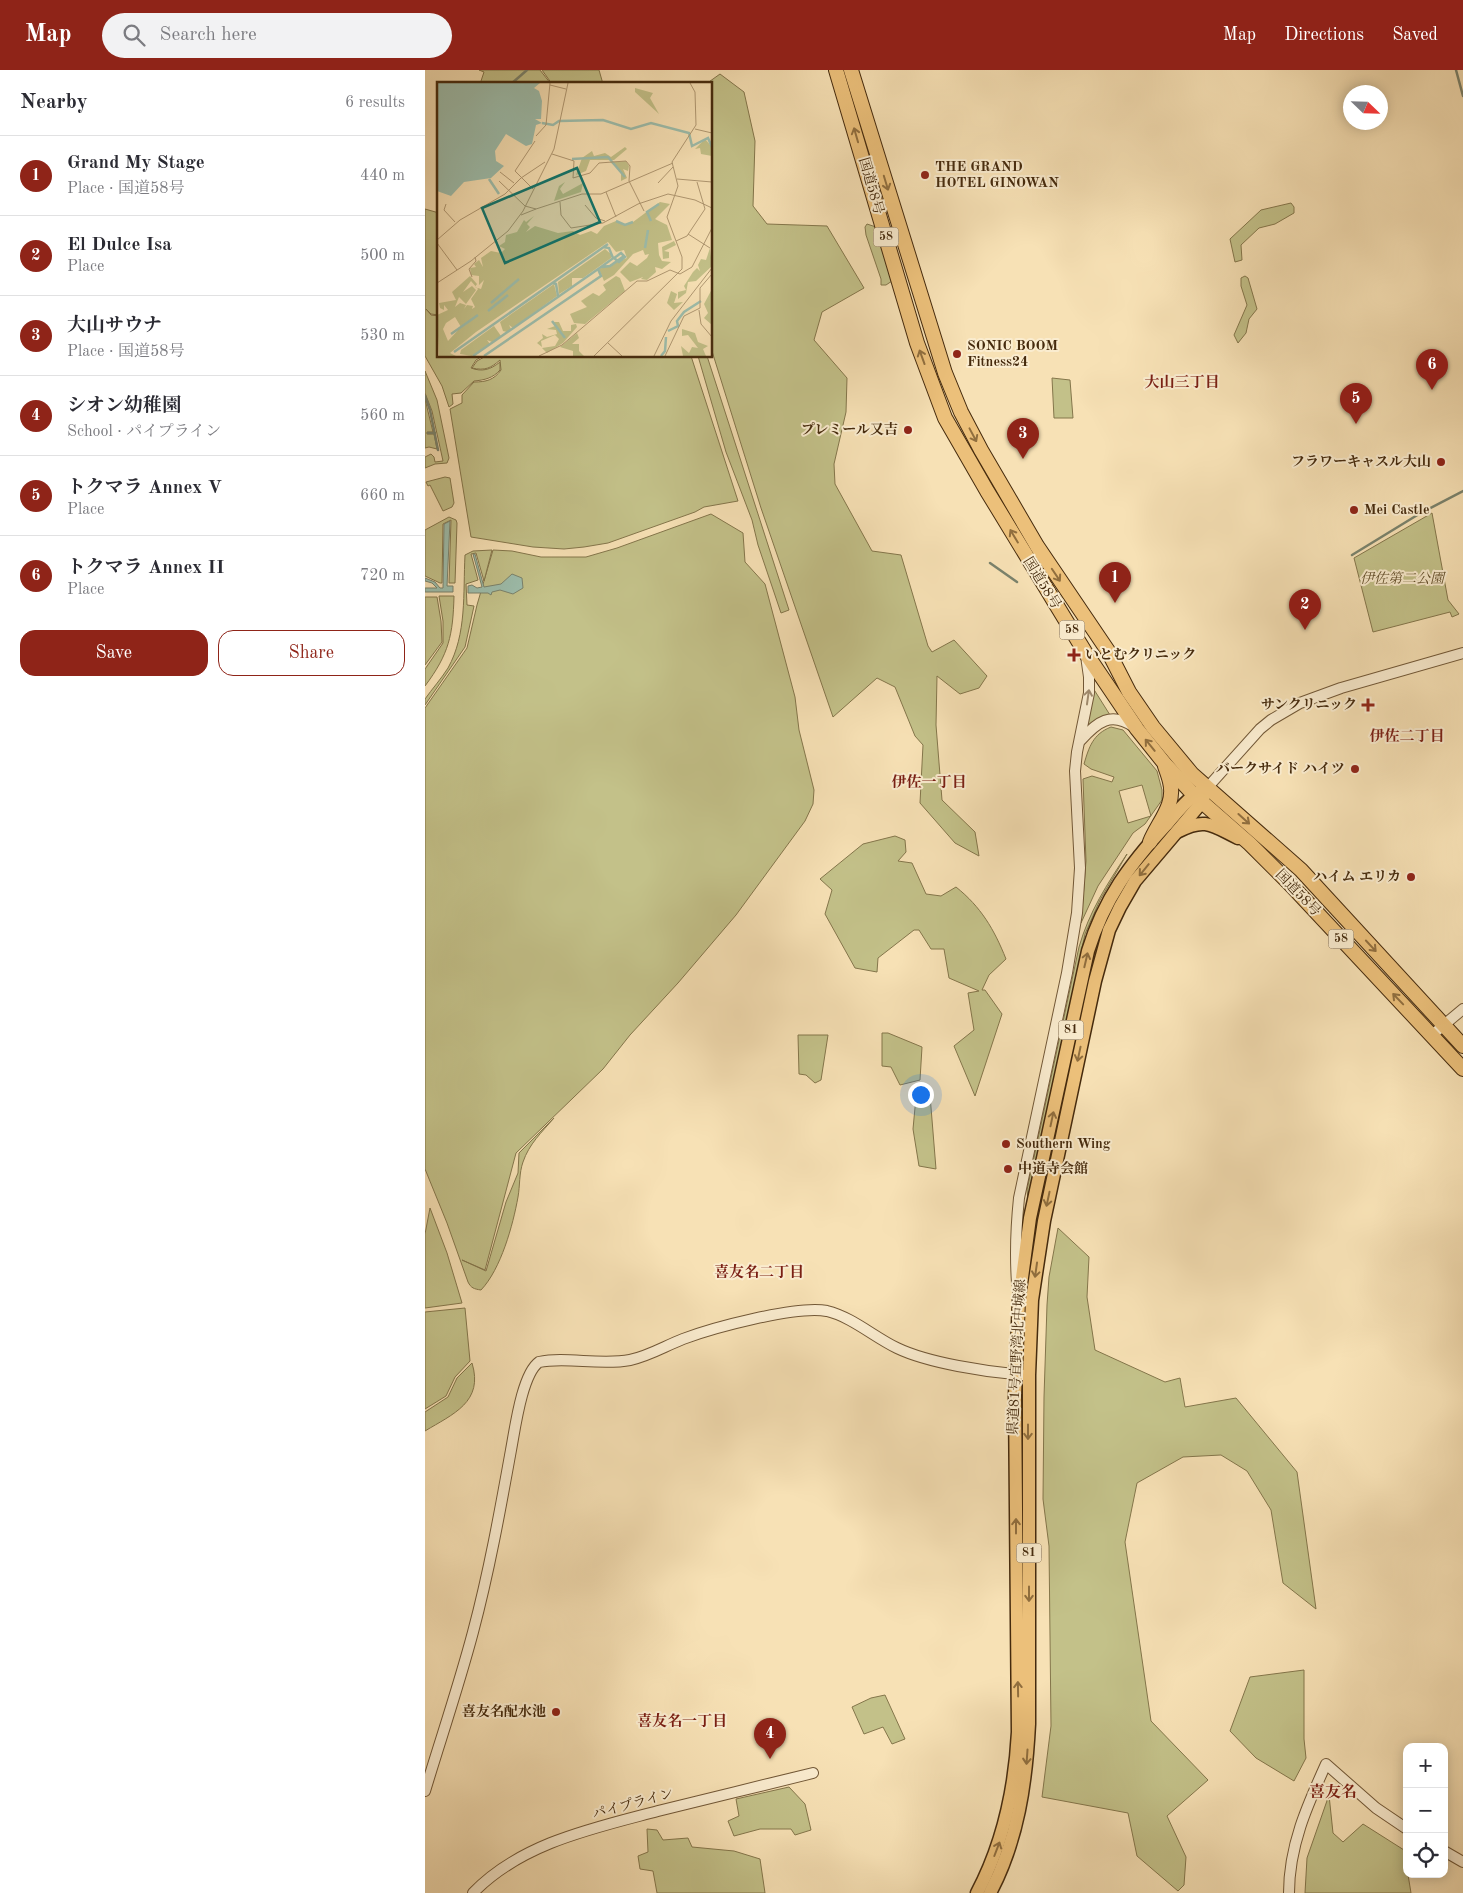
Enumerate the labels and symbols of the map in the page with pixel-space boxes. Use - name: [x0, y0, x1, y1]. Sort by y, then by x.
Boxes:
- inset map: [437, 82, 713, 358]
- north arrow: [1343, 85, 1388, 130]
- one-way arrow: [850, 127, 860, 143]
- street label: 国道58号: [856, 156, 887, 216]
- place label: THE GRAND HOTEL GINOWAN: [935, 160, 1059, 190]
- marker: THE GRAND HOTEL GINOWAN: [919, 169, 931, 181]
- one-way arrow: [882, 175, 891, 191]
- road number: 58: [873, 228, 899, 246]
- place label: SONIC BOOM Fitness24: [967, 339, 1059, 369]
- marker: SONIC BOOM Fitness24: [951, 348, 963, 360]
- pin: 6: [1416, 349, 1448, 390]
- one-way arrow: [917, 350, 926, 365]
- district label: 大山三丁目: [1144, 374, 1220, 391]
- pin: 5: [1340, 383, 1372, 424]
- pin: 3: [1007, 418, 1039, 459]
- place label: プレミール又吉: [801, 422, 898, 437]
- marker: プレミール又吉: [902, 424, 914, 436]
- one-way arrow: [969, 427, 978, 442]
- place label: フラワーキャスル大山: [1291, 454, 1431, 469]
- marker: フラワーキャスル大山: [1435, 456, 1447, 468]
- place label: Mei Castle: [1364, 503, 1430, 517]
- marker: Mei Castle: [1348, 504, 1360, 516]
- one-way arrow: [1008, 530, 1018, 544]
- street label: 国道58号: [1021, 554, 1064, 611]
- pin: 1: [1099, 562, 1131, 603]
- one-way arrow: [1051, 567, 1061, 581]
- park label: 伊佐第二公園: [1360, 571, 1446, 586]
- pin: 2: [1289, 589, 1321, 630]
- road number: 58: [1059, 620, 1085, 640]
- place label: いとむクリニック: [1085, 647, 1196, 662]
- marker: いとむクリニック: [1067, 648, 1081, 662]
- one-way arrow: [1083, 689, 1093, 705]
- place label: サンクリニック: [1261, 697, 1357, 712]
- marker: サンクリニック: [1361, 698, 1375, 712]
- district label: 伊佐二丁目: [1369, 728, 1445, 745]
- one-way arrow: [1145, 739, 1156, 752]
- place label: バークサイド ハイツ: [1216, 761, 1345, 776]
- marker: バークサイド ハイツ: [1349, 763, 1361, 775]
- district label: 伊佐一丁目: [891, 774, 967, 791]
- one-way arrow: [1238, 813, 1251, 825]
- one-way arrow: [1139, 863, 1150, 876]
- street label: 国道58号: [1273, 866, 1324, 919]
- place label: ハイム エリカ: [1313, 869, 1401, 884]
- marker: ハイム エリカ: [1405, 871, 1417, 883]
- road number: 58: [1329, 930, 1353, 949]
- one-way arrow: [1365, 940, 1377, 952]
- one-way arrow: [1082, 953, 1091, 969]
- one-way arrow: [1392, 993, 1404, 1005]
- road number: 81: [1059, 1020, 1083, 1040]
- one-way arrow: [1074, 1045, 1084, 1061]
- your location: [908, 1082, 934, 1108]
- one-way arrow: [1047, 1112, 1057, 1128]
- place label: Southern Wing: [1016, 1137, 1111, 1151]
- marker: Southern Wing: [1000, 1138, 1012, 1150]
- place label: 中道寺会館: [1018, 1160, 1088, 1176]
- marker: 中道寺会館: [1002, 1163, 1014, 1175]
- one-way arrow: [1043, 1190, 1053, 1206]
- one-way arrow: [1031, 1261, 1041, 1277]
- district label: 喜友名二丁目: [714, 1263, 804, 1281]
- street label: 県道81号宜野湾北中城線: [1005, 1279, 1028, 1435]
- one-way arrow: [1023, 1424, 1033, 1440]
- one-way arrow: [1011, 1518, 1020, 1534]
- road number: 81: [1017, 1544, 1041, 1562]
- one-way arrow: [1024, 1586, 1034, 1602]
- one-way arrow: [1013, 1681, 1023, 1697]
- place label: 喜友名配水池: [462, 1703, 546, 1719]
- marker: 喜友名配水池: [550, 1706, 562, 1718]
- district label: 喜友名一丁目: [637, 1712, 727, 1730]
- pin: 4: [754, 1718, 786, 1759]
- one-way arrow: [1023, 1748, 1032, 1764]
- district label: 喜友名: [1309, 1783, 1357, 1801]
- street label: パイプライン: [591, 1786, 675, 1822]
- one-way arrow: [993, 1842, 1002, 1857]

